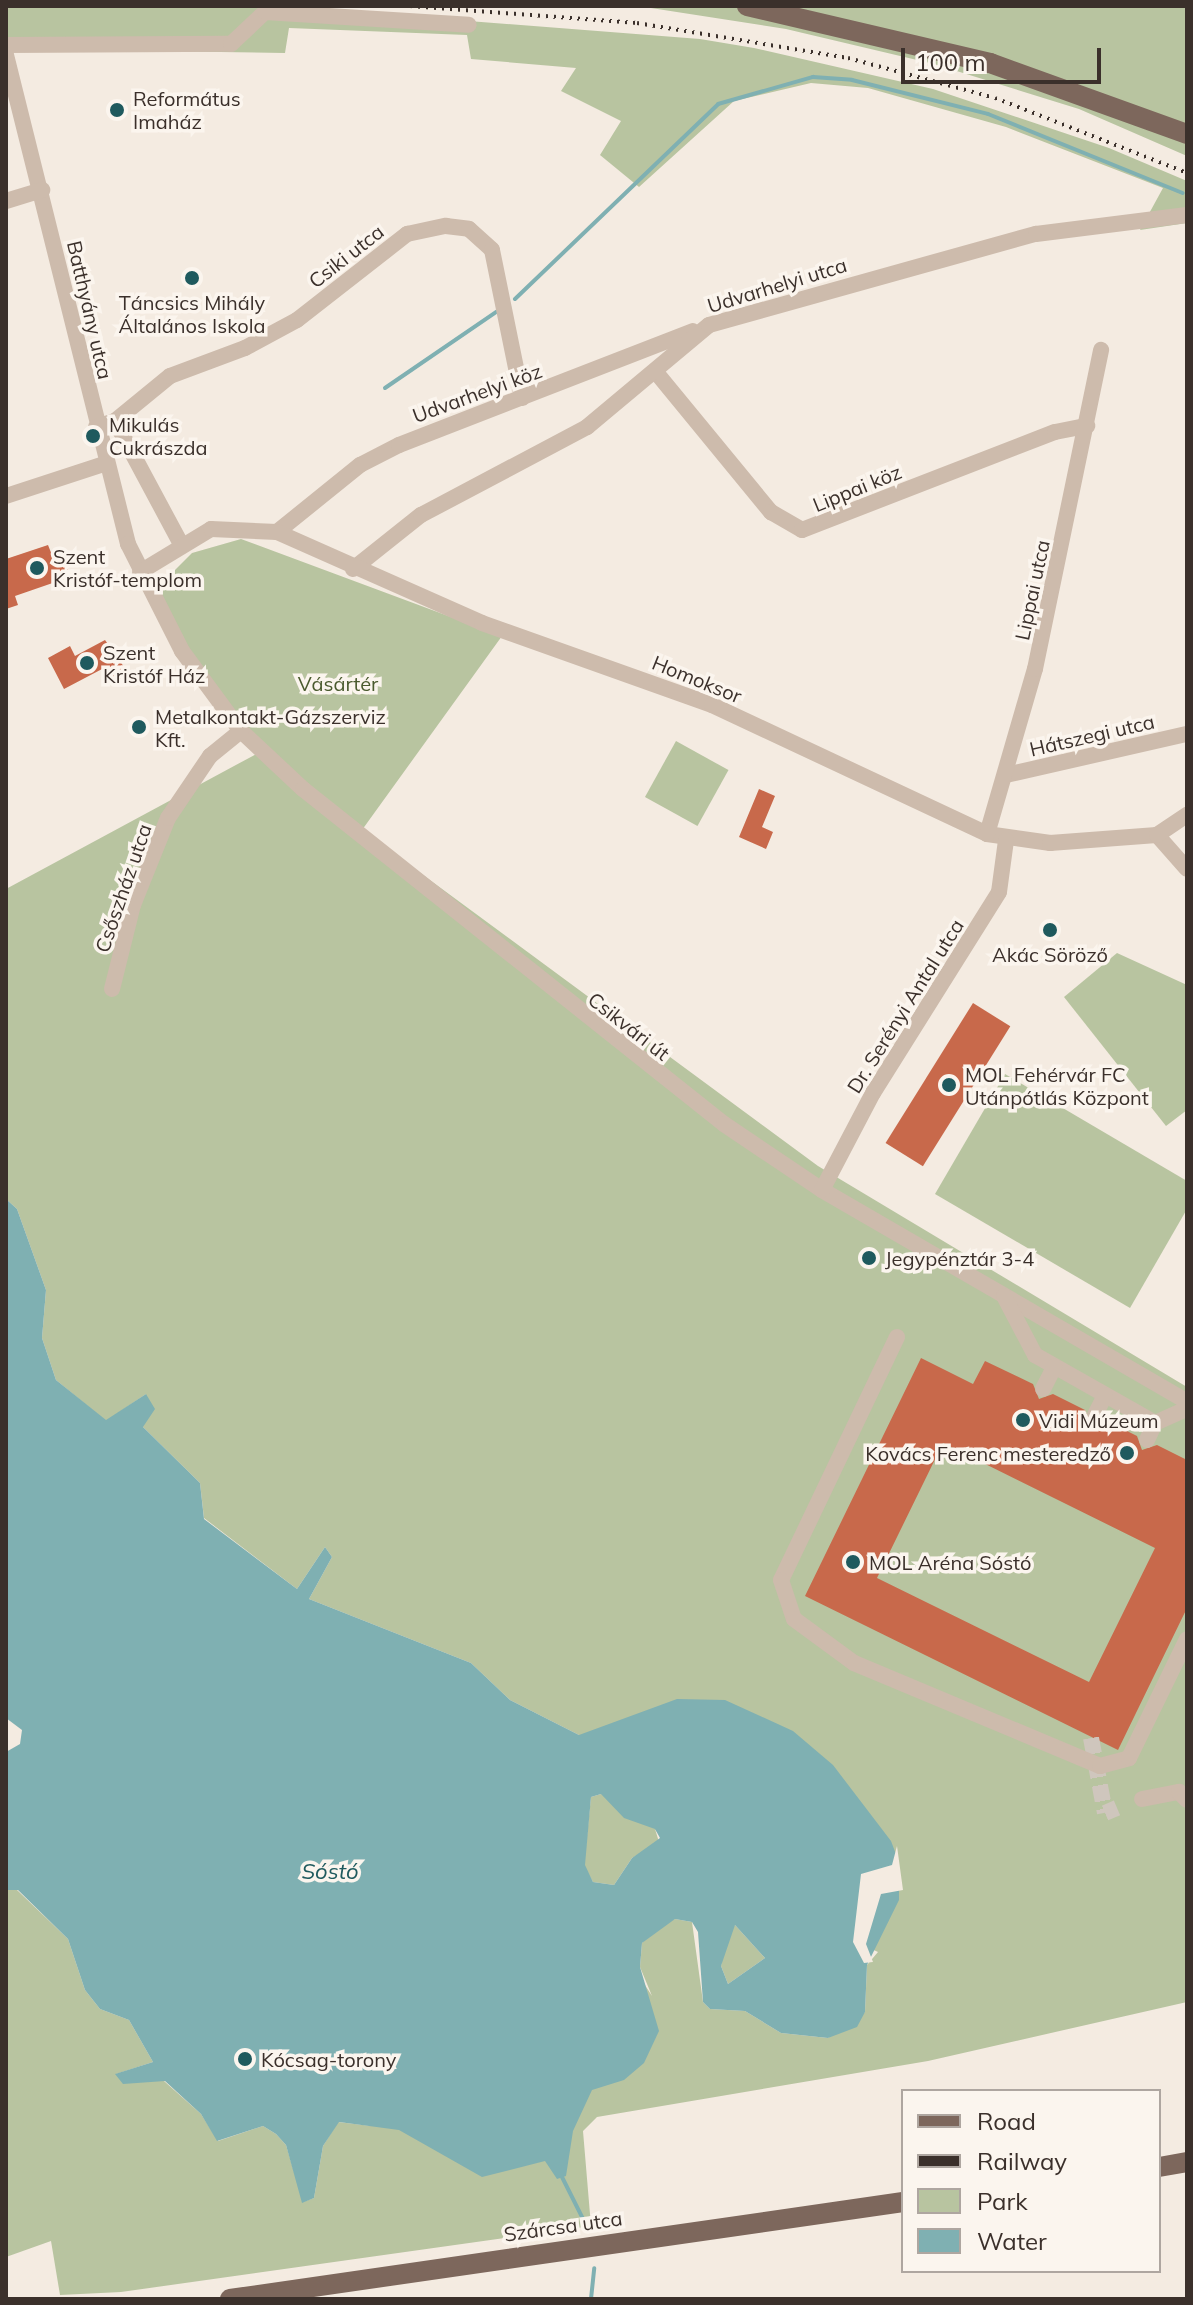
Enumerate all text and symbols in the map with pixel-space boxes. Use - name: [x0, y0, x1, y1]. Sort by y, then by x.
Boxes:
- scale bar: [905, 32, 1105, 82]
- text: 100 m: [915, 47, 986, 77]
- place label: Református Imaház: [133, 86, 241, 133]
- marker: Református Imaház: [108, 101, 126, 119]
- street label: Csiki utca: [304, 219, 388, 293]
- street label: Batthyány utca: [62, 238, 118, 382]
- street label: Udvarhelyi utca: [704, 252, 850, 318]
- marker: Táncsics Mihály Általános Iskola: [183, 269, 201, 287]
- place label: Táncsics Mihály Általános Iskola: [119, 290, 265, 337]
- street label: Udvarhelyi köz: [409, 358, 545, 428]
- place label: Mikulás Cukrászda: [109, 412, 208, 459]
- marker: Mikulás Cukrászda: [84, 427, 102, 445]
- street label: Lippai köz: [809, 459, 905, 517]
- street label: Lippai utca: [1010, 538, 1054, 642]
- place label: Szent Kristóf-templom: [53, 544, 202, 591]
- marker: Szent Kristóf-templom: [28, 559, 46, 577]
- place label: Szent Kristóf Ház: [103, 640, 205, 687]
- street label: Homoksor: [649, 650, 745, 708]
- marker: Szent Kristóf Ház: [78, 654, 96, 672]
- park label: Vásártér: [298, 671, 378, 695]
- place label: Metalkontakt-Gázszerviz Kft.: [155, 704, 386, 751]
- street label: Hátszegi utca: [1027, 709, 1157, 761]
- marker: Metalkontakt-Gázszerviz Kft.: [130, 718, 148, 736]
- street label: Csőszház utca: [90, 820, 156, 956]
- street label: Dr. Serényi Antal utca: [842, 915, 968, 1097]
- marker: Akác Söröző: [1041, 921, 1059, 939]
- place label: Akác Söröző: [992, 942, 1108, 966]
- street label: Csikvári út: [584, 987, 674, 1065]
- place label: MOL Fehérvár FC Utánpótlás Központ: [965, 1062, 1149, 1109]
- marker: MOL Fehérvár FC Utánpótlás Központ: [940, 1076, 958, 1094]
- place label: Jegypénztár 3-4: [885, 1246, 1034, 1270]
- marker: Jegypénztár 3-4: [860, 1249, 878, 1267]
- place label: Vidi Múzeum: [1039, 1408, 1159, 1432]
- marker: Vidi Múzeum: [1014, 1411, 1032, 1429]
- place label: Kovács Ferenc mesteredző: [865, 1441, 1111, 1465]
- marker: Kovács Ferenc mesteredző: [1118, 1444, 1136, 1462]
- place label: MOL Aréna Sóstó: [869, 1550, 1031, 1574]
- marker: MOL Aréna Sóstó: [844, 1553, 862, 1571]
- water label: Sóstó: [301, 1859, 359, 1885]
- place label: Kócsag-torony: [261, 2047, 396, 2071]
- marker: Kócsag-torony: [236, 2050, 254, 2068]
- legend: [901, 2089, 1161, 2273]
- text: Road: [977, 2106, 1036, 2136]
- text: Railway: [977, 2146, 1067, 2176]
- text: Park: [977, 2186, 1028, 2216]
- street label: Szárcsa utca: [502, 2206, 624, 2246]
- text: Water: [977, 2226, 1047, 2256]

